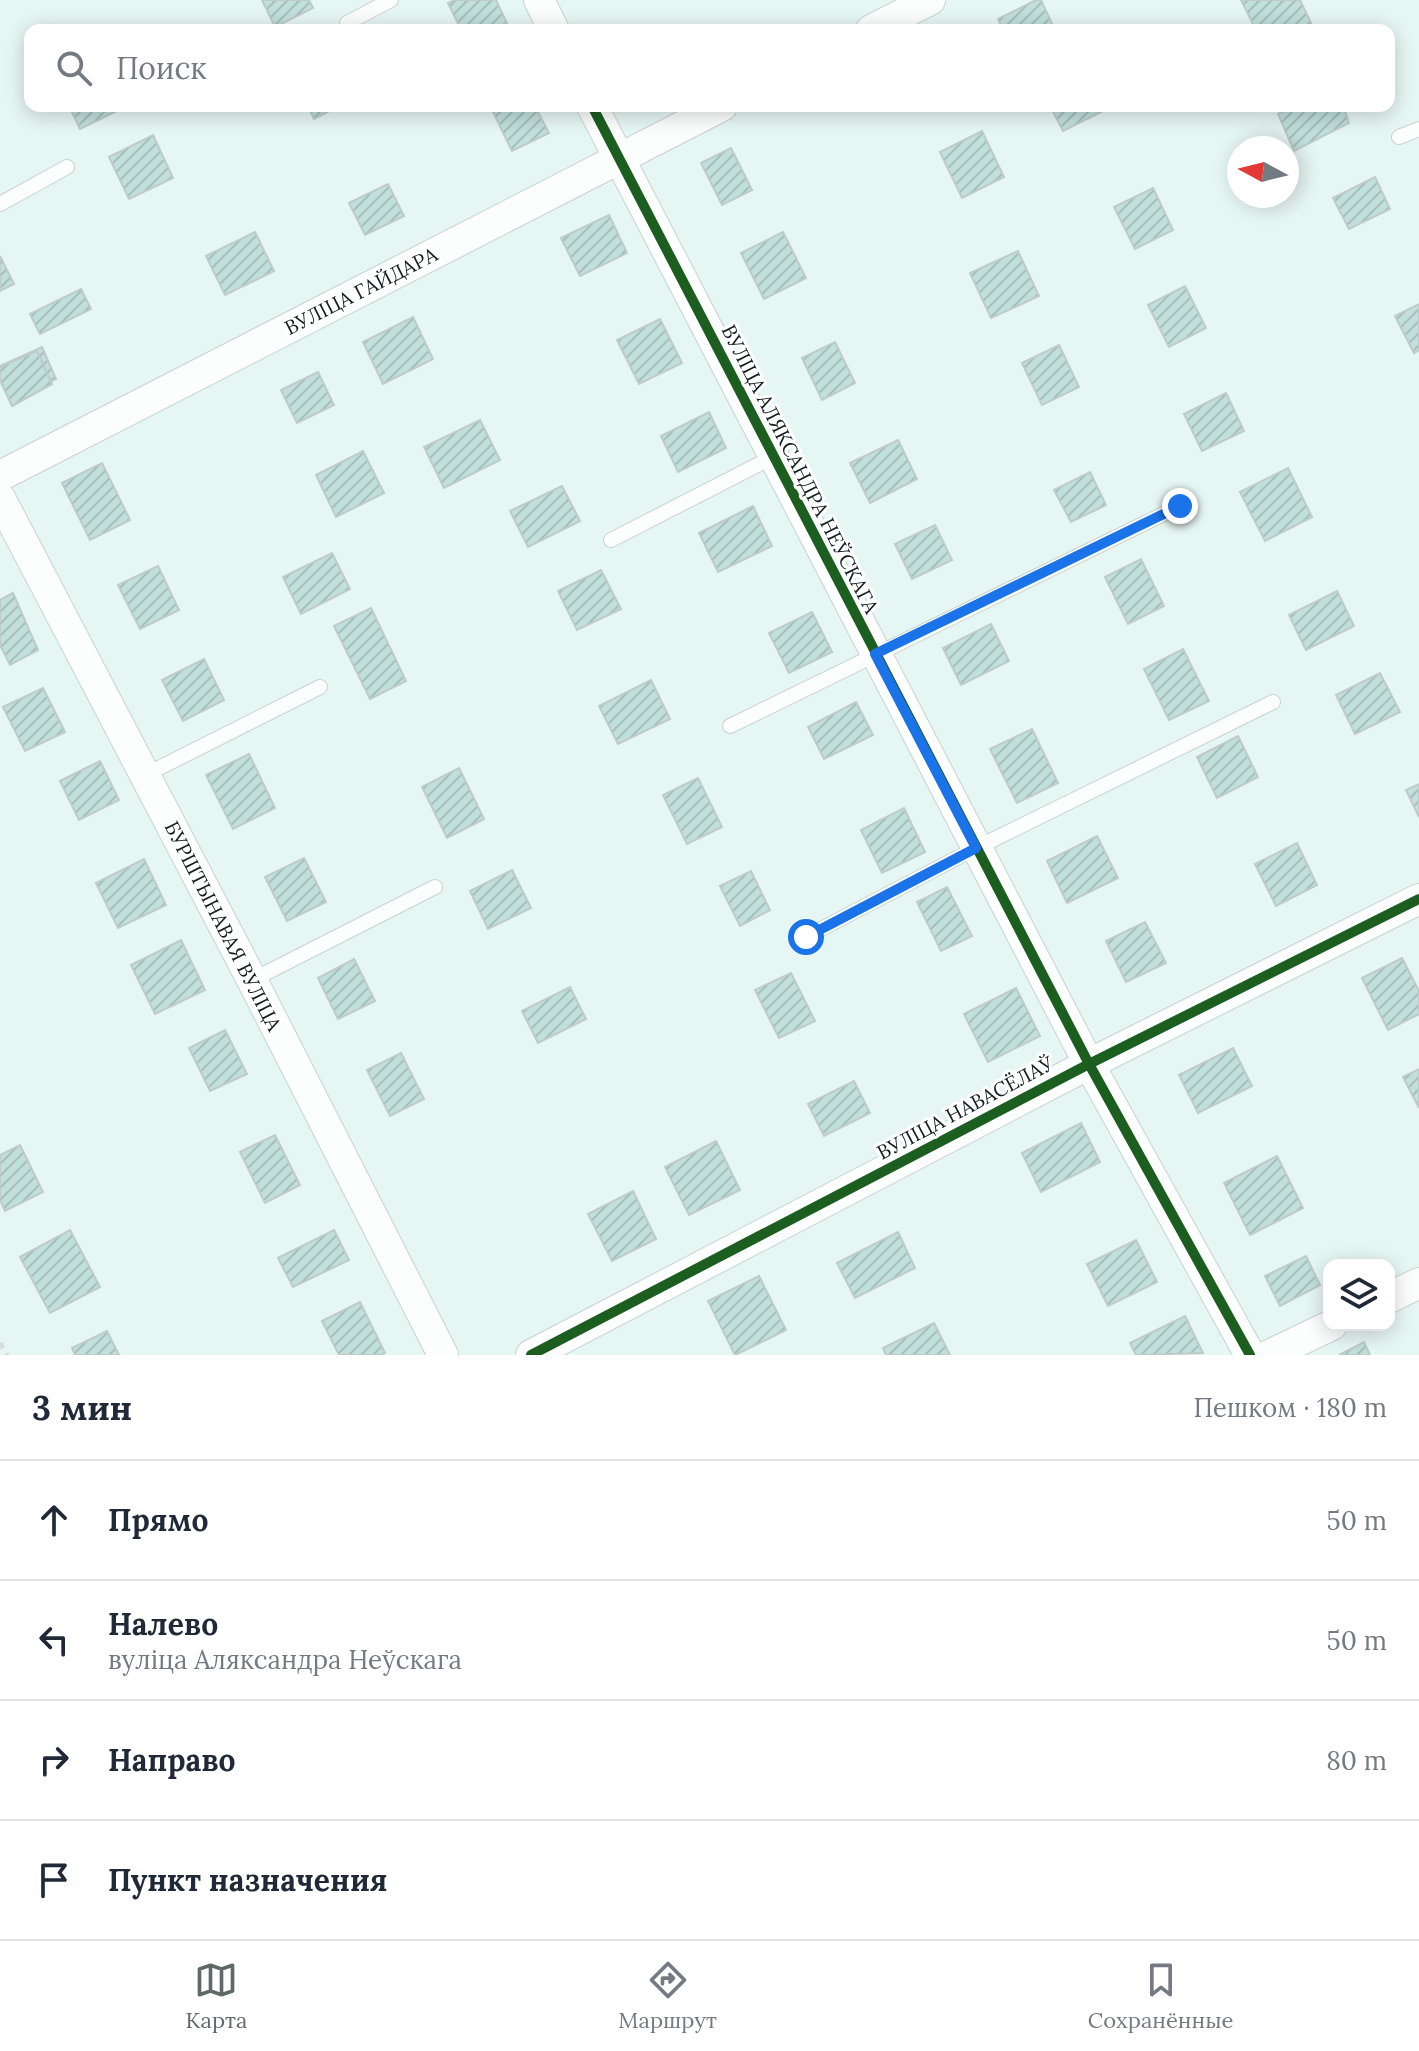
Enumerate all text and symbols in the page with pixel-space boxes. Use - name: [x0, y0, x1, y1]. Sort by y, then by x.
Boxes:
- search box: [24, 24, 1395, 112]
- icon: search: [52, 46, 96, 90]
- text: Поиск: [116, 49, 207, 87]
- north arrow: [1227, 136, 1299, 208]
- street label: ВУЛІЦА ГАЙДАРА: [280, 241, 442, 340]
- street label: ВУЛІЦА АЛЯКСАНДРА НЕЎСКАГА: [716, 320, 885, 618]
- route end: [1162, 488, 1198, 524]
- street label: БУРШТЫНАВАЯ ВУЛІЦА: [160, 817, 288, 1035]
- route start: [788, 919, 824, 955]
- street label: ВУЛІЦА НАВАСЁЛАЎ: [872, 1050, 1058, 1165]
- map controls: [1323, 1259, 1395, 1331]
- button: layers: [1323, 1259, 1395, 1331]
- text: 3 мин: [32, 1386, 132, 1429]
- text: Пешком · 180 m: [1193, 1391, 1387, 1424]
- icon: ahead: [32, 1498, 76, 1542]
- text: Прямо: [108, 1501, 209, 1539]
- text: 50 m: [1327, 1504, 1387, 1537]
- text: Налево: [108, 1605, 218, 1643]
- icon: left: [32, 1618, 76, 1662]
- text: 50 m: [1327, 1624, 1387, 1657]
- text: вуліца Аляксандра Неўскага: [108, 1643, 462, 1676]
- icon: right: [32, 1738, 76, 1782]
- text: Направо: [108, 1741, 236, 1779]
- text: 80 m: [1326, 1744, 1387, 1777]
- icon: arrive: [32, 1858, 76, 1902]
- text: Пункт назначения: [108, 1861, 387, 1899]
- tab: Карта: [186, 1958, 247, 2034]
- tab: Маршрут: [618, 1958, 717, 2034]
- tab: Сохранённые: [1088, 1958, 1233, 2034]

